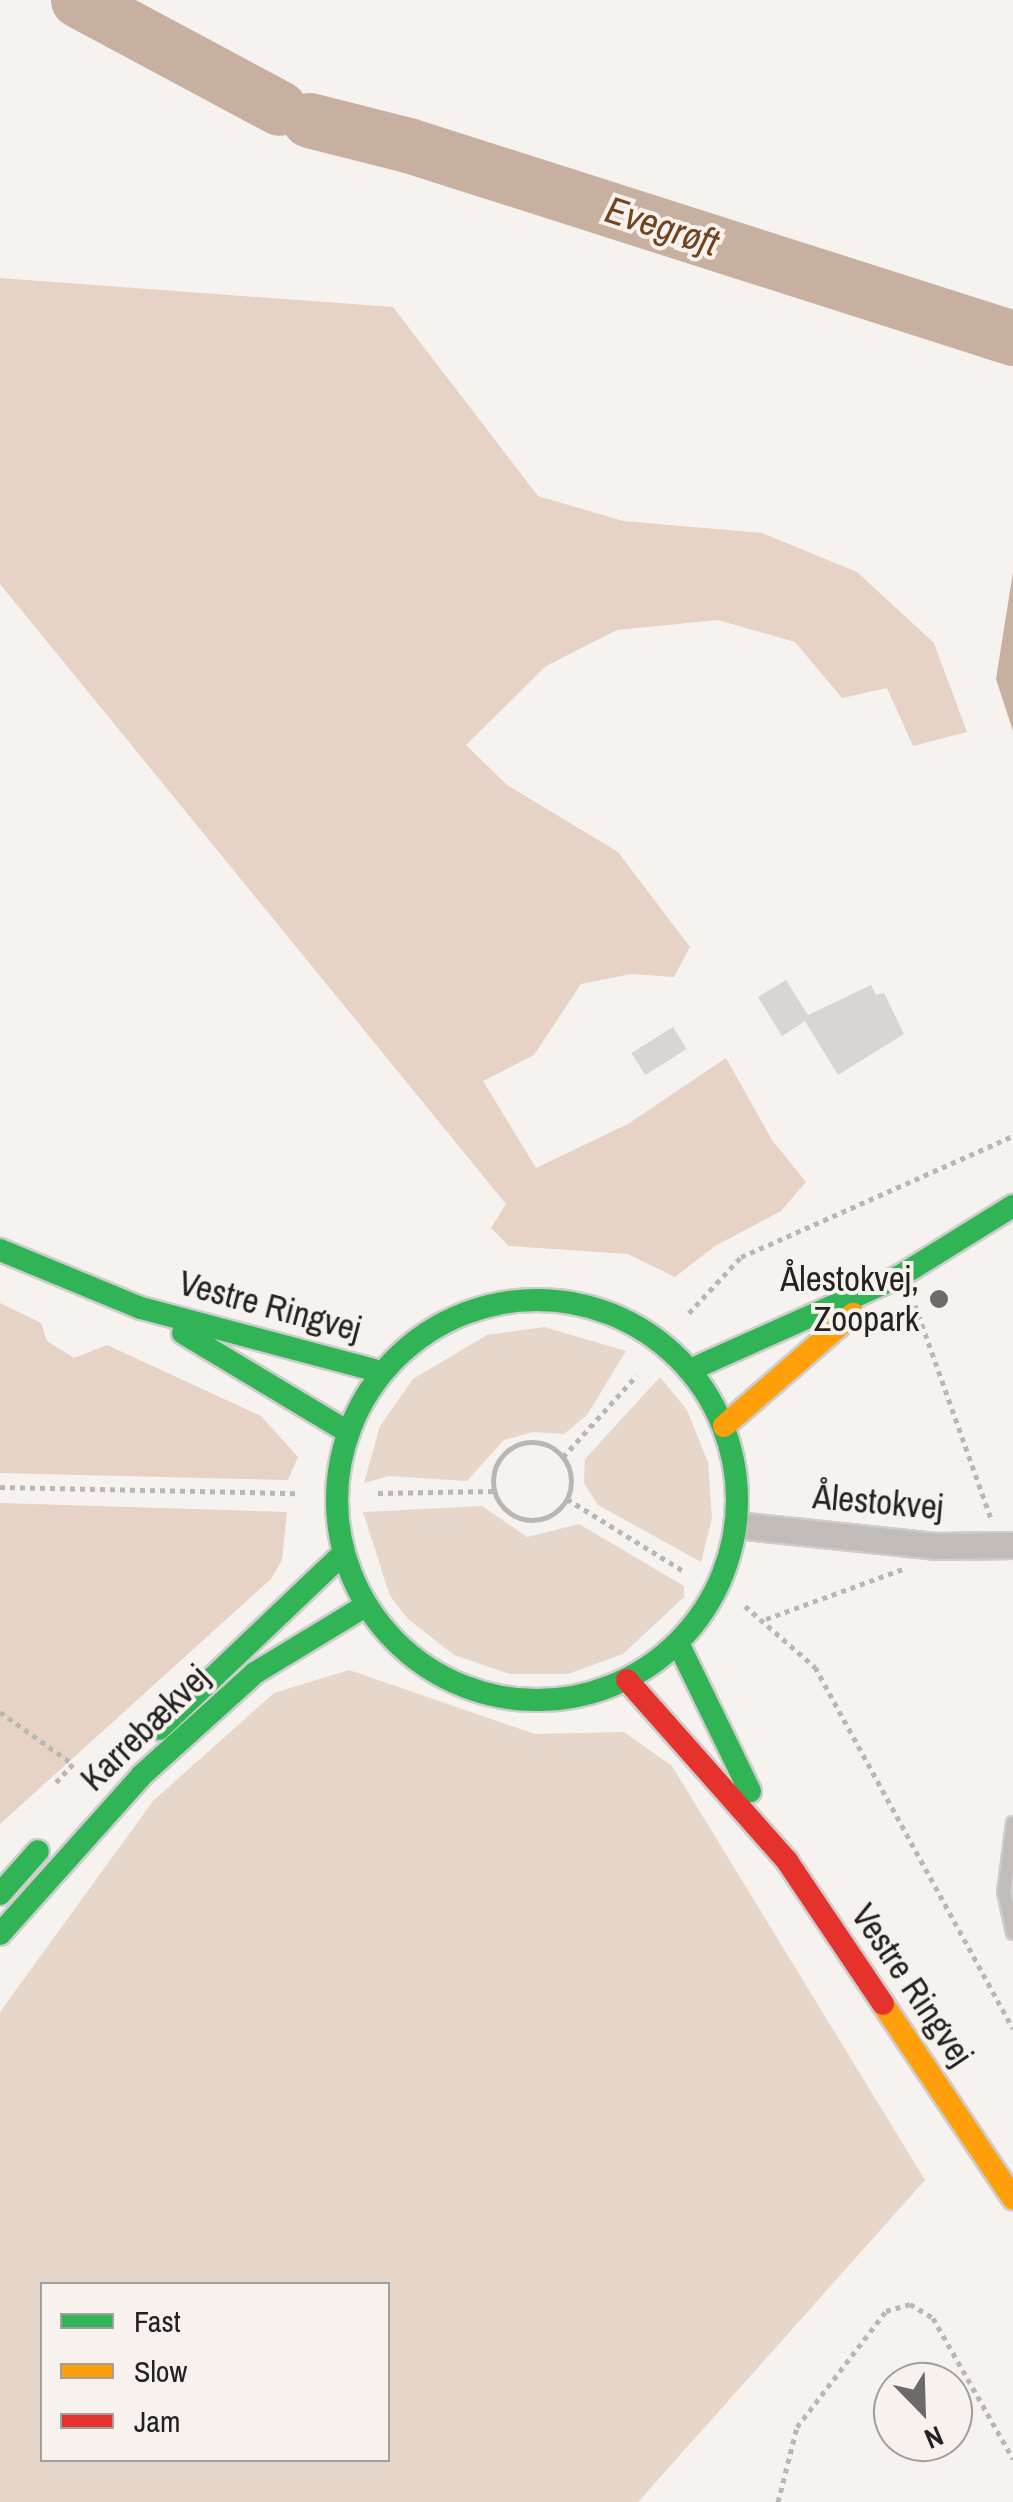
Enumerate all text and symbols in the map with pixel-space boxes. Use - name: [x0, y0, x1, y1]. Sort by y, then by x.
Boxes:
- water label: Evegrøft: [600, 186, 724, 266]
- place label: Ålestokvej, Zoopark: [780, 1258, 919, 1340]
- street label: Vestre Ringvej: [174, 1262, 366, 1350]
- marker: Ålestokvej, Zoopark: [928, 1288, 950, 1310]
- street label: Ålestokvej: [811, 1475, 945, 1529]
- street label: Karrebækvej: [72, 1656, 218, 1800]
- street label: Vestre Ringvej: [842, 1896, 982, 2074]
- legend: [40, 2282, 390, 2462]
- text: Fast: [134, 2301, 181, 2341]
- text: Slow: [134, 2351, 187, 2391]
- north arrow: [873, 2362, 973, 2462]
- text: Jam: [134, 2401, 180, 2441]
- text: N: [919, 2417, 949, 2458]

